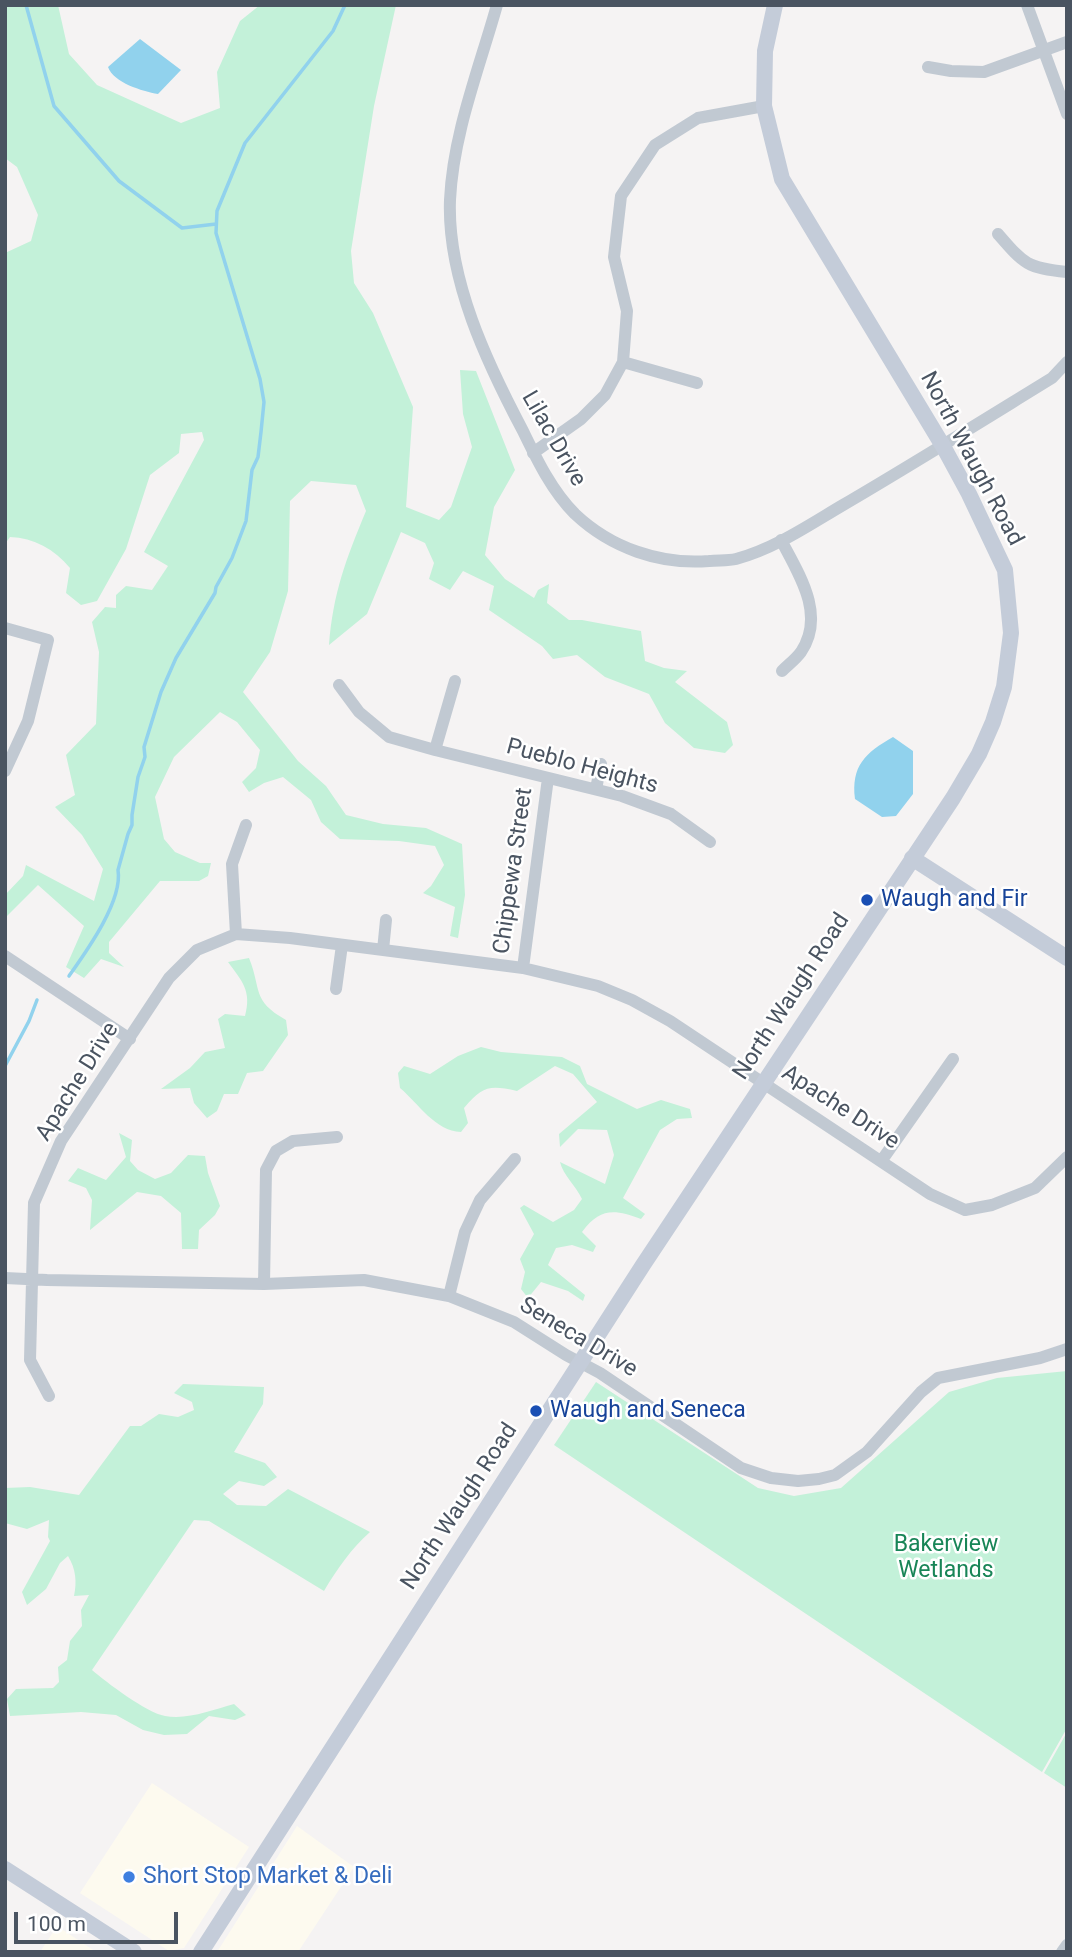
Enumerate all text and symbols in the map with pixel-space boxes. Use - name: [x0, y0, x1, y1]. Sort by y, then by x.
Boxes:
- street label: North Waugh Road: [913, 367, 1029, 551]
- street label: Lilac Drive: [515, 386, 591, 492]
- street label: Pueblo Heights: [503, 733, 661, 801]
- street label: Chippewa Street: [489, 786, 539, 956]
- place label: Waugh and Fir: [881, 886, 1028, 914]
- marker: Waugh and Fir: [859, 892, 875, 908]
- street label: North Waugh Road: [728, 909, 856, 1085]
- street label: Apache Drive: [31, 1018, 125, 1146]
- street label: Apache Drive: [776, 1060, 904, 1156]
- street label: Seneca Drive: [514, 1292, 642, 1384]
- place label: Waugh and Seneca: [550, 1397, 746, 1425]
- marker: Waugh and Seneca: [528, 1403, 544, 1419]
- street label: North Waugh Road: [396, 1419, 524, 1595]
- park label: Bakerview Wetlands: [894, 1531, 998, 1585]
- place label: Short Stop Market & Deli: [143, 1863, 392, 1891]
- marker: Short Stop Market & Deli: [121, 1869, 137, 1885]
- scale bar: [18, 1898, 182, 1942]
- text: 100 m: [27, 1912, 86, 1936]

